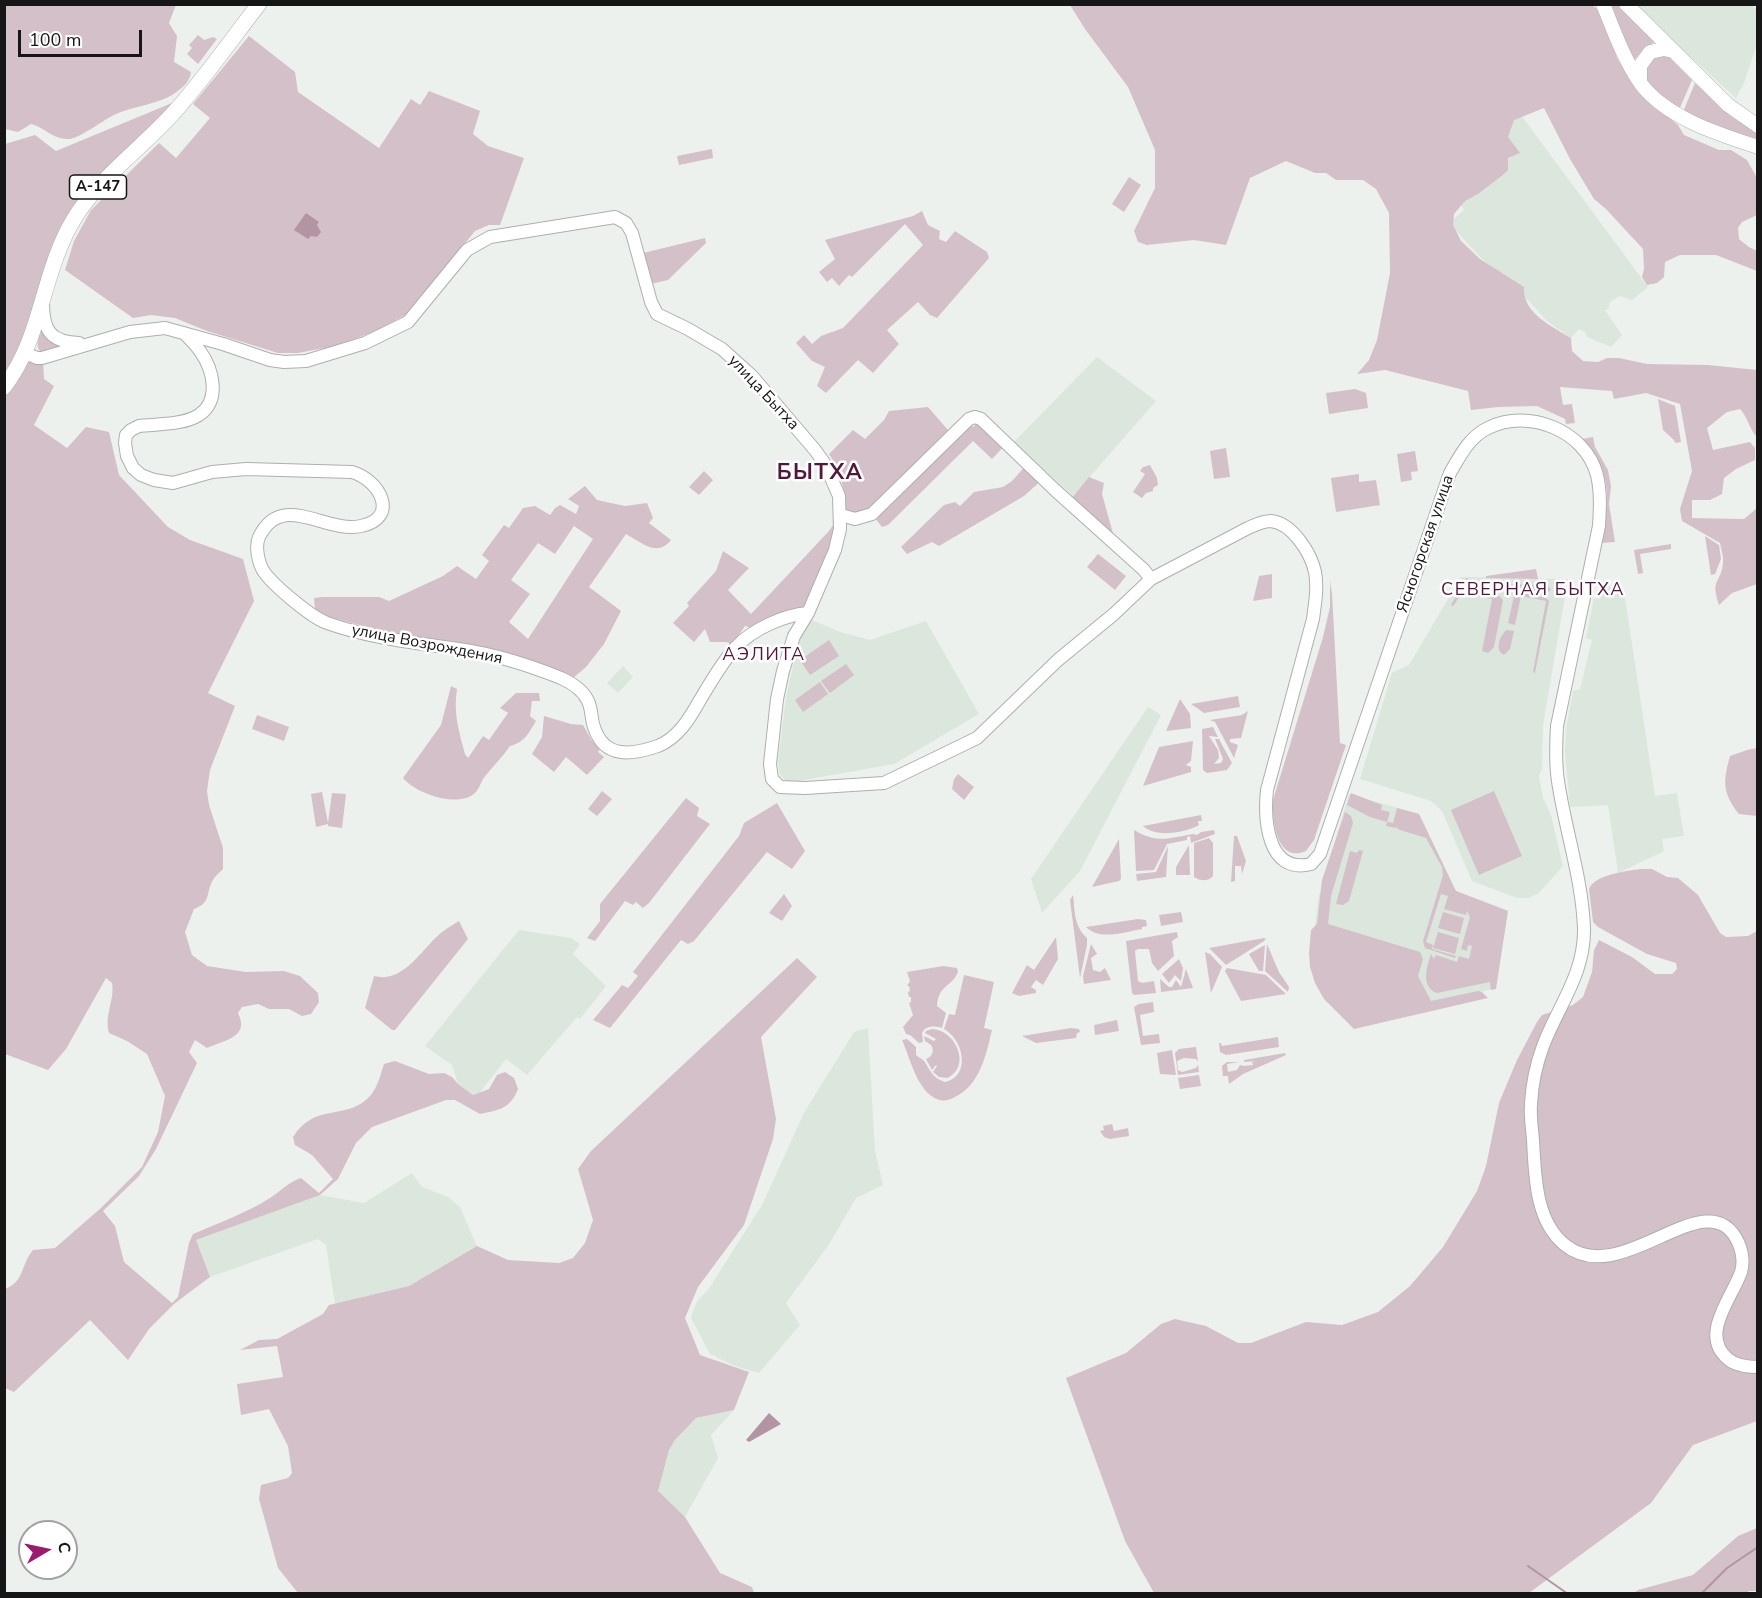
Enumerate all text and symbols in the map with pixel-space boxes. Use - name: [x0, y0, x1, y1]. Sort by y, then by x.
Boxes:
- scale bar: [21, 18, 146, 56]
- text: 100 m: [29, 28, 81, 52]
- road number: А-147: [70, 175, 126, 199]
- street label: улица Бытха: [724, 352, 802, 434]
- district label: БЫТХА: [777, 461, 863, 487]
- street label: Ясногорская улица: [1393, 473, 1459, 615]
- district label: СЕВЕРНАЯ БЫТХА: [1441, 580, 1625, 602]
- street label: улица Возрождения: [350, 621, 504, 669]
- district label: АЭЛИТА: [722, 645, 806, 667]
- north arrow: [18, 1520, 78, 1580]
- text: С: [52, 1540, 76, 1555]

